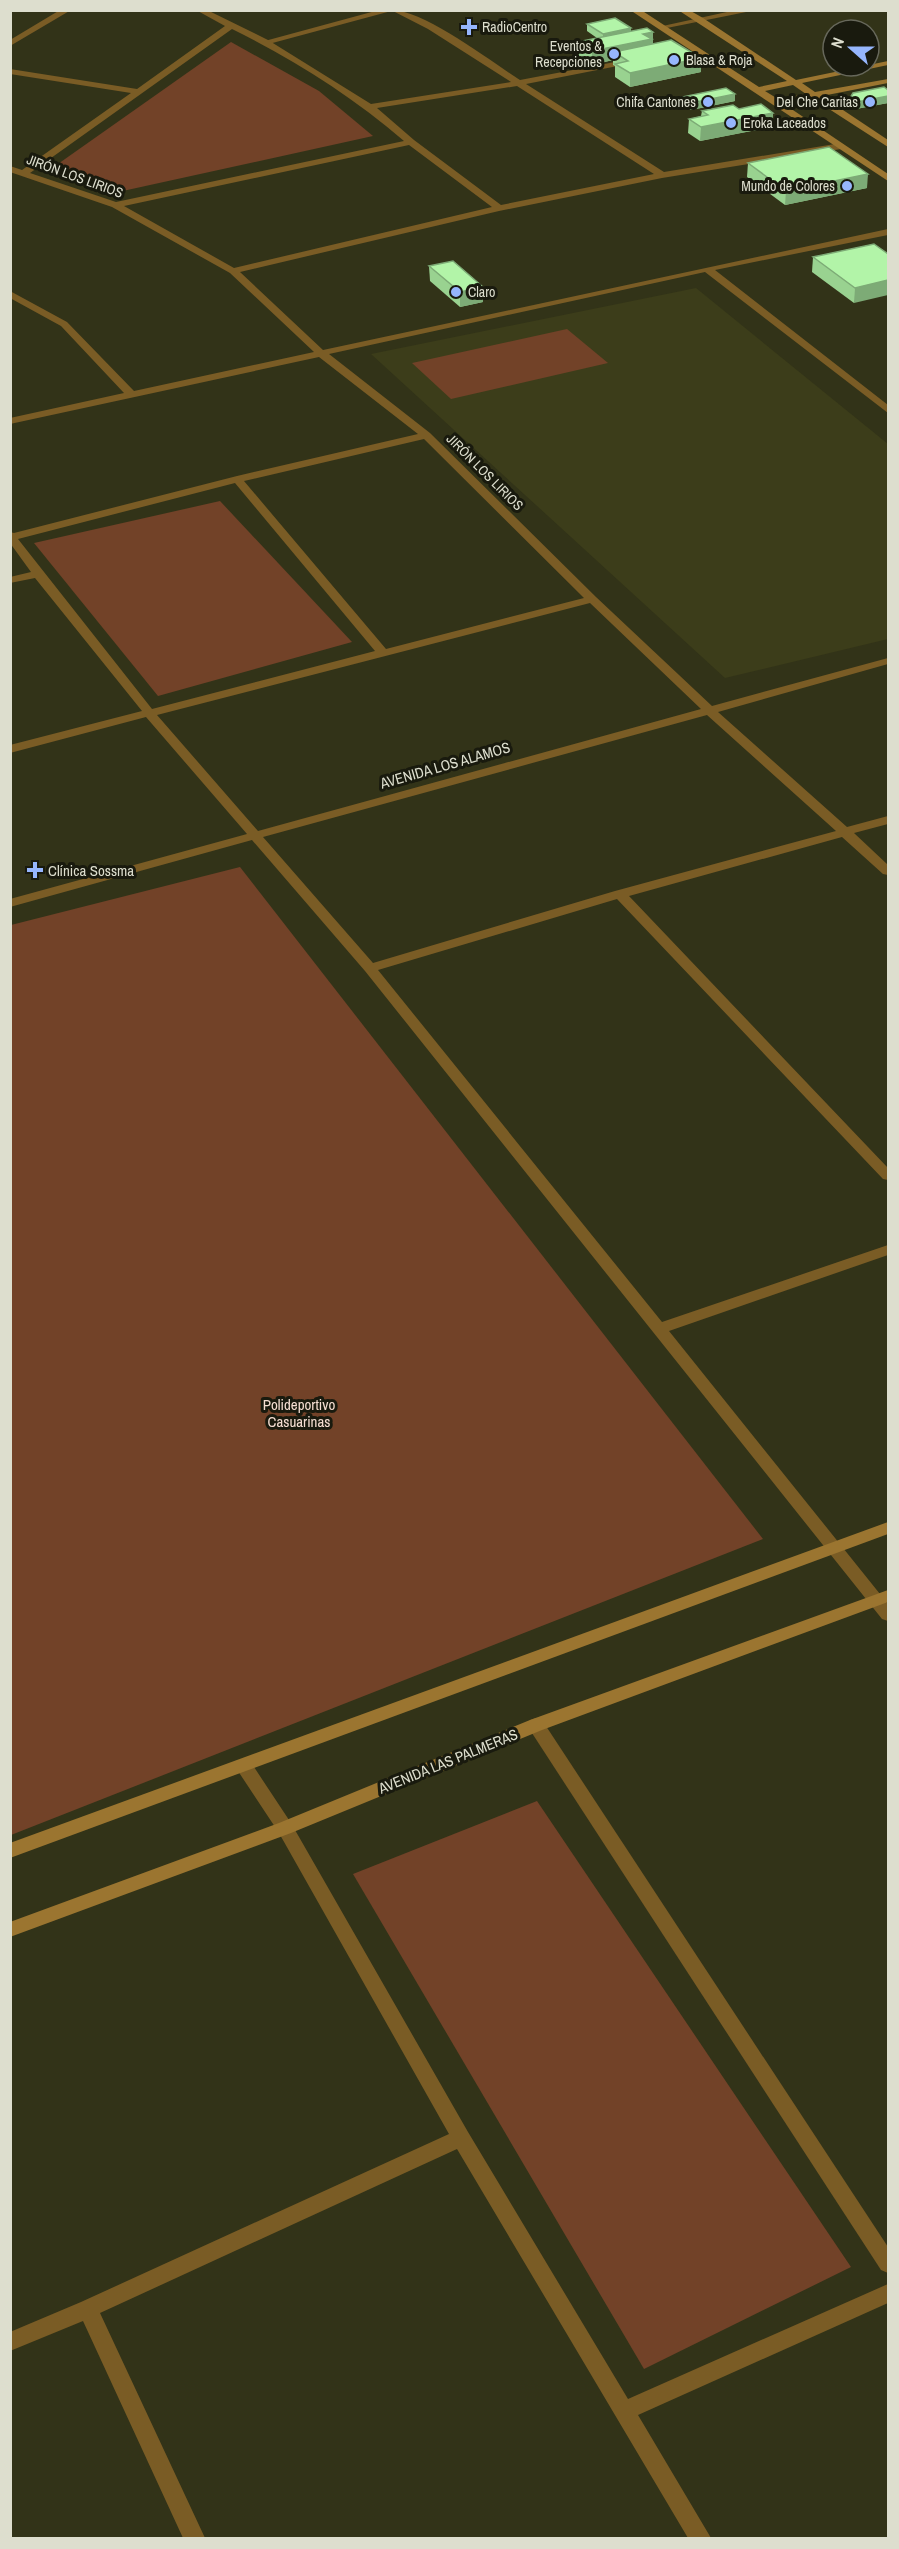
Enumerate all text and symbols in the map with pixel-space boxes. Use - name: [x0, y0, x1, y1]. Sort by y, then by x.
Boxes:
- marker: RadioCentro: [460, 18, 478, 36]
- place label: RadioCentro: [482, 18, 547, 36]
- north arrow: [821, 18, 881, 78]
- text: N: [825, 34, 849, 51]
- place label: Eventos & Recepciones: [535, 37, 602, 71]
- marker: Eventos & Recepciones: [607, 47, 621, 61]
- place label: Blasa & Roja: [686, 51, 753, 69]
- marker: Blasa & Roja: [667, 53, 681, 67]
- place label: Chifa Cantones: [616, 93, 696, 111]
- place label: Del Che Caritas: [776, 93, 858, 111]
- marker: Chifa Cantones: [701, 95, 715, 109]
- marker: Del Che Caritas: [863, 95, 877, 109]
- place label: Eroka Laceados: [743, 114, 826, 132]
- marker: Eroka Laceados: [724, 116, 738, 130]
- street label: JIRÓN LOS LIRIOS: [24, 150, 126, 202]
- place label: Mundo de Colores: [741, 177, 835, 195]
- marker: Mundo de Colores: [840, 179, 854, 193]
- place label: Claro: [468, 283, 495, 301]
- marker: Claro: [449, 285, 463, 299]
- street label: JIRÓN LOS LIRIOS: [443, 430, 527, 514]
- street label: AVENIDA LOS ALAMOS: [377, 736, 513, 794]
- place label: Clínica Sossma: [48, 860, 134, 881]
- marker: Clínica Sossma: [26, 861, 44, 879]
- park label: Polideportivo Casuarinas: [263, 1394, 335, 1432]
- street label: AVENIDA LAS PALMERAS: [374, 1723, 521, 1799]

